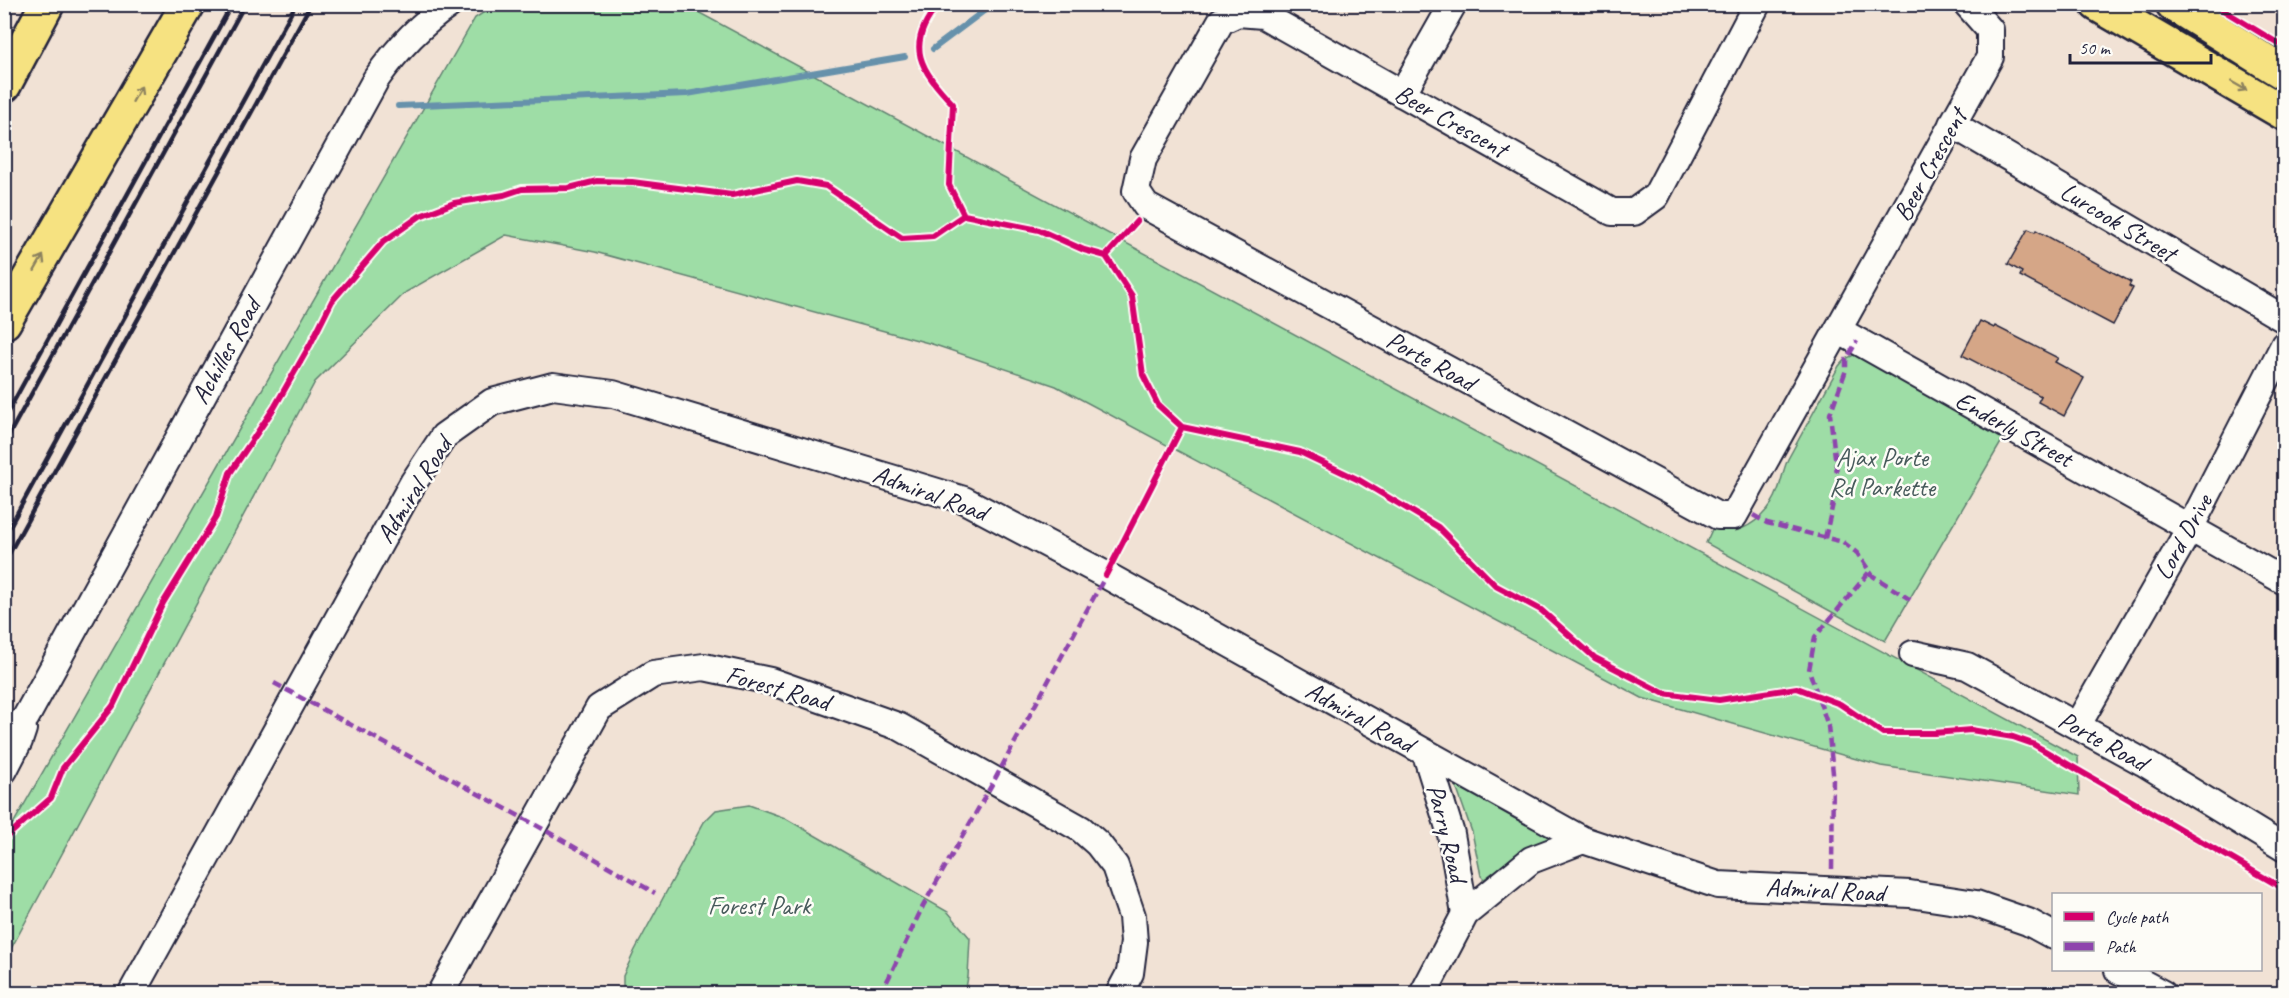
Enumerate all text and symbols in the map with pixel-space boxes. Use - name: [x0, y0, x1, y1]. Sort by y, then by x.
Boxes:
- scale bar: [2070, 27, 2211, 65]
- text: 50 m: [2079, 37, 2112, 59]
- street label: Beer Crescent: [1389, 77, 1516, 167]
- one-way arrow: [2230, 80, 2247, 92]
- one-way arrow: [131, 86, 143, 103]
- street label: Beer Crescent: [1886, 100, 1976, 227]
- street label: Lurcook Street: [2054, 175, 2185, 271]
- one-way arrow: [33, 255, 45, 272]
- street label: Achilles Road: [183, 289, 270, 410]
- street label: Porte Road: [1381, 323, 1485, 401]
- street label: Enderly Street: [1950, 383, 2081, 476]
- street label: Admiral Road: [368, 428, 462, 549]
- park label: Ajax Porte Rd Parkette: [1829, 441, 1936, 504]
- street label: Admiral Road: [868, 457, 995, 530]
- street label: Lord Drive: [2146, 487, 2221, 585]
- street label: Forest Road: [722, 657, 837, 720]
- street label: Admiral Road: [1300, 674, 1423, 762]
- street label: Porte Road: [2053, 703, 2157, 781]
- street label: Parry Road: [1419, 781, 1476, 889]
- street label: Admiral Road: [1765, 870, 1889, 910]
- park label: Forest Park: [708, 889, 812, 922]
- legend: [2052, 893, 2262, 971]
- text: Cycle path: [2106, 906, 2169, 928]
- text: Path: [2106, 936, 2136, 958]

